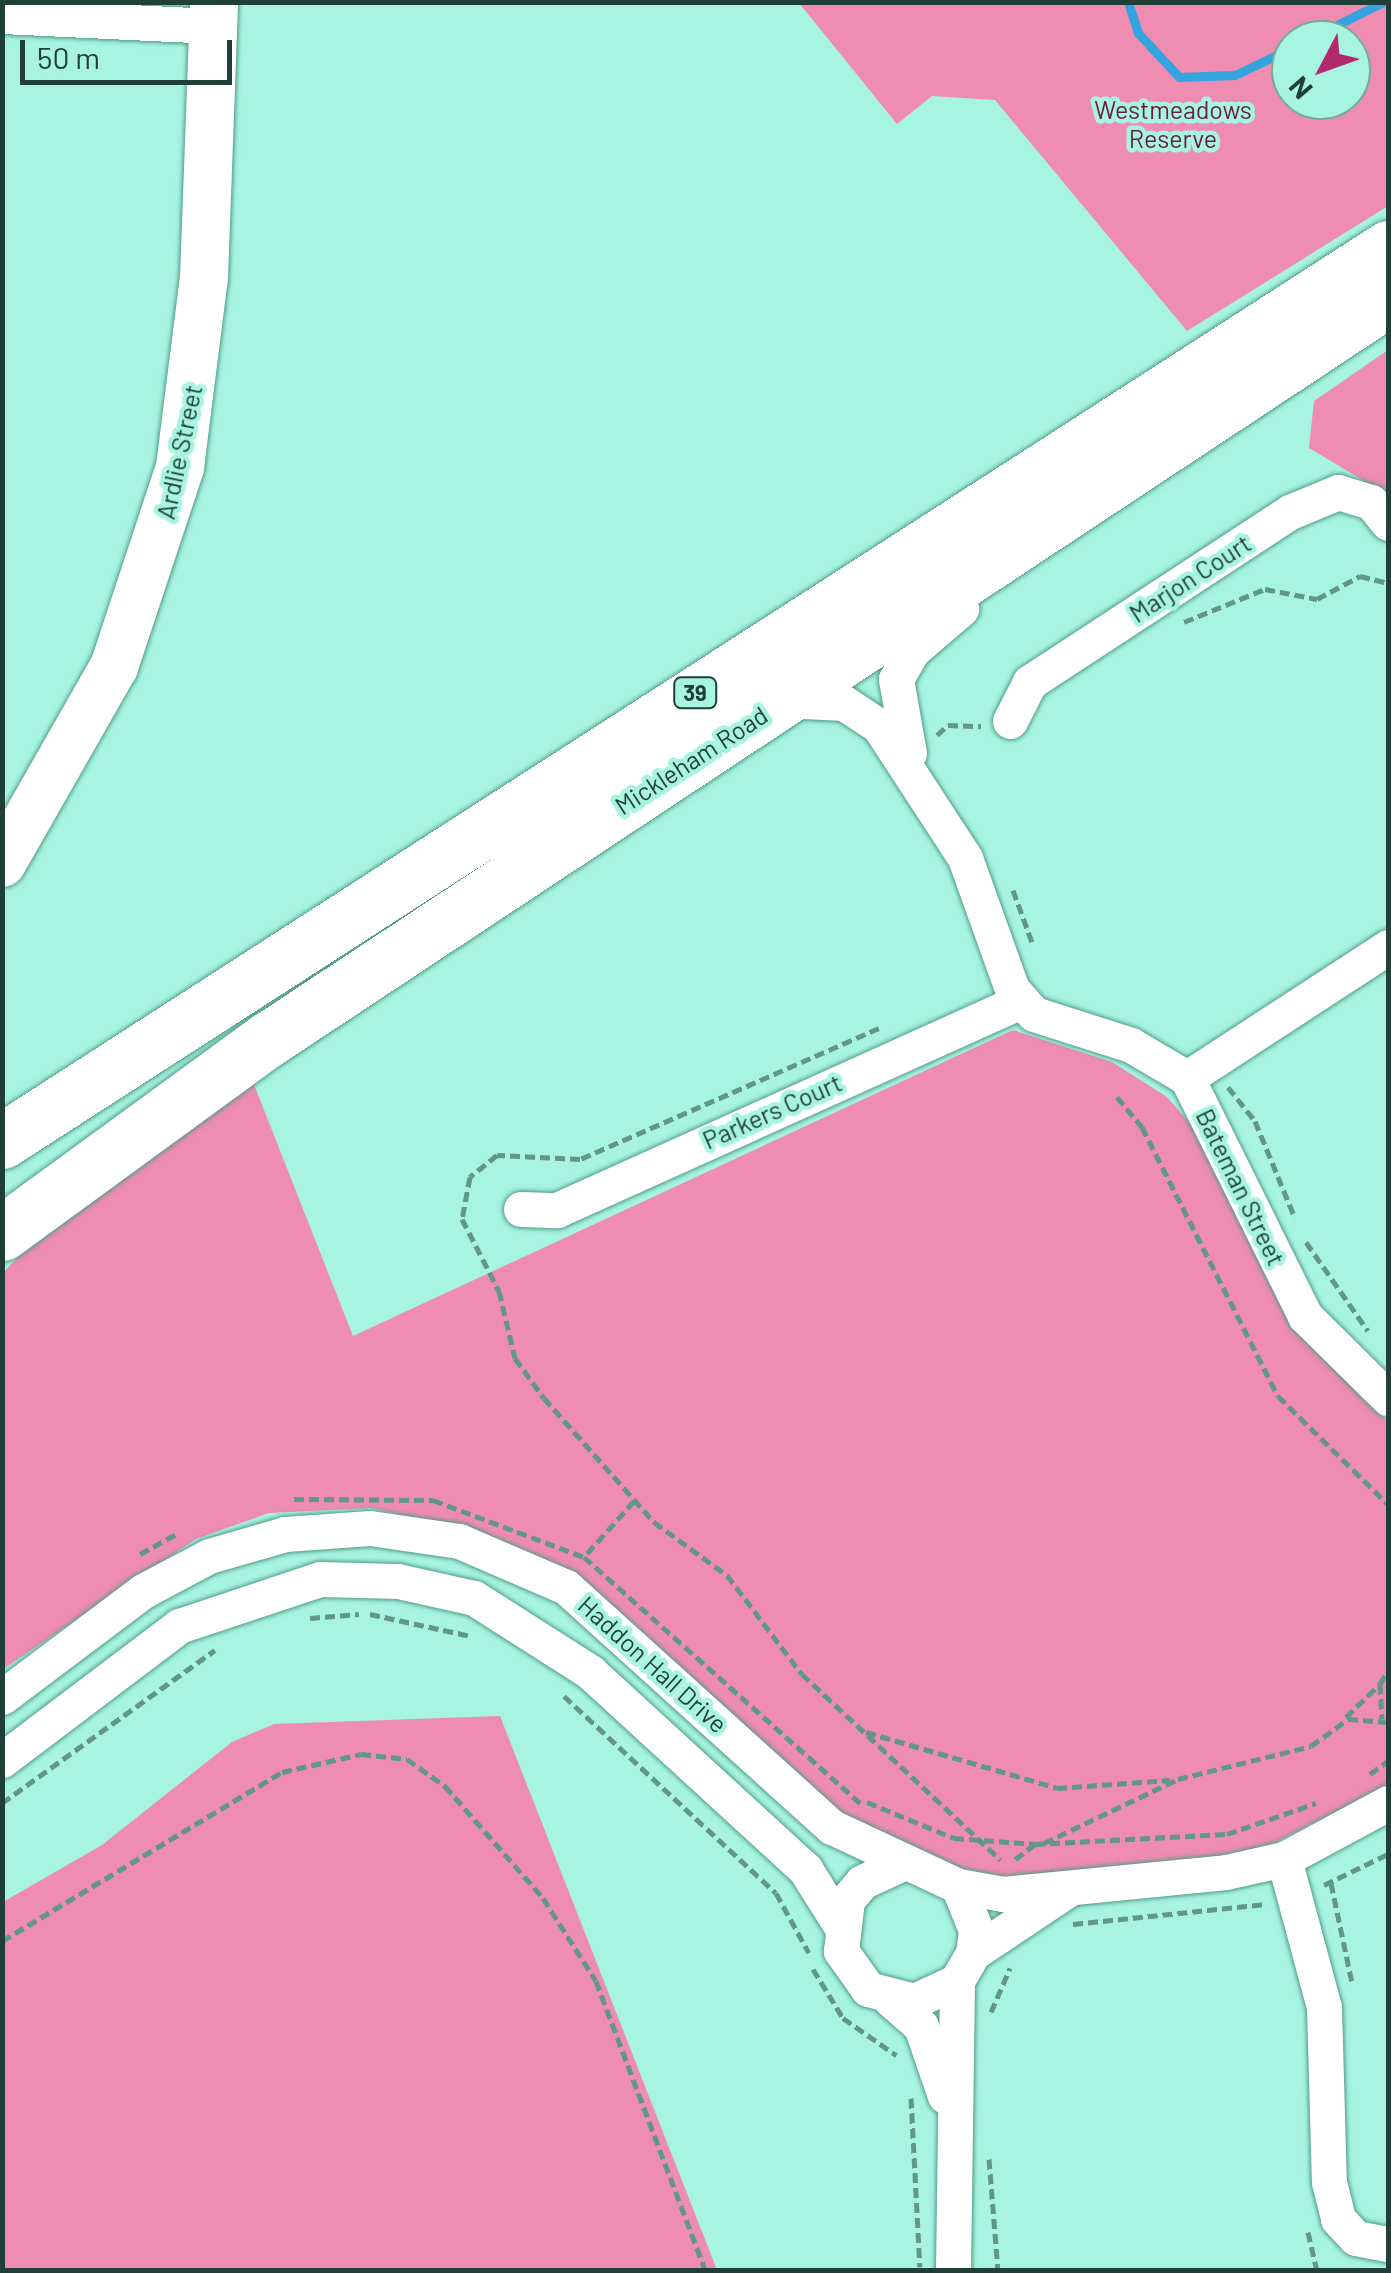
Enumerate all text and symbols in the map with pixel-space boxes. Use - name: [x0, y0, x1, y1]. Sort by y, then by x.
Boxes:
- scale bar: [25, 20, 238, 82]
- north arrow: [1271, 20, 1371, 120]
- text: 50 m: [37, 39, 100, 75]
- text: N: [1281, 70, 1319, 107]
- park label: Westmeadows Reserve: [1094, 95, 1252, 154]
- street label: Ardlie Street: [150, 382, 208, 522]
- street label: Marjon Court: [1124, 528, 1256, 628]
- road number: 39: [672, 676, 718, 710]
- street label: Mickleham Road: [609, 699, 773, 821]
- street label: Parkers Court: [698, 1067, 846, 1155]
- street label: Bateman Street: [1190, 1104, 1292, 1270]
- street label: Haddon Hall Drive: [572, 1589, 734, 1739]

